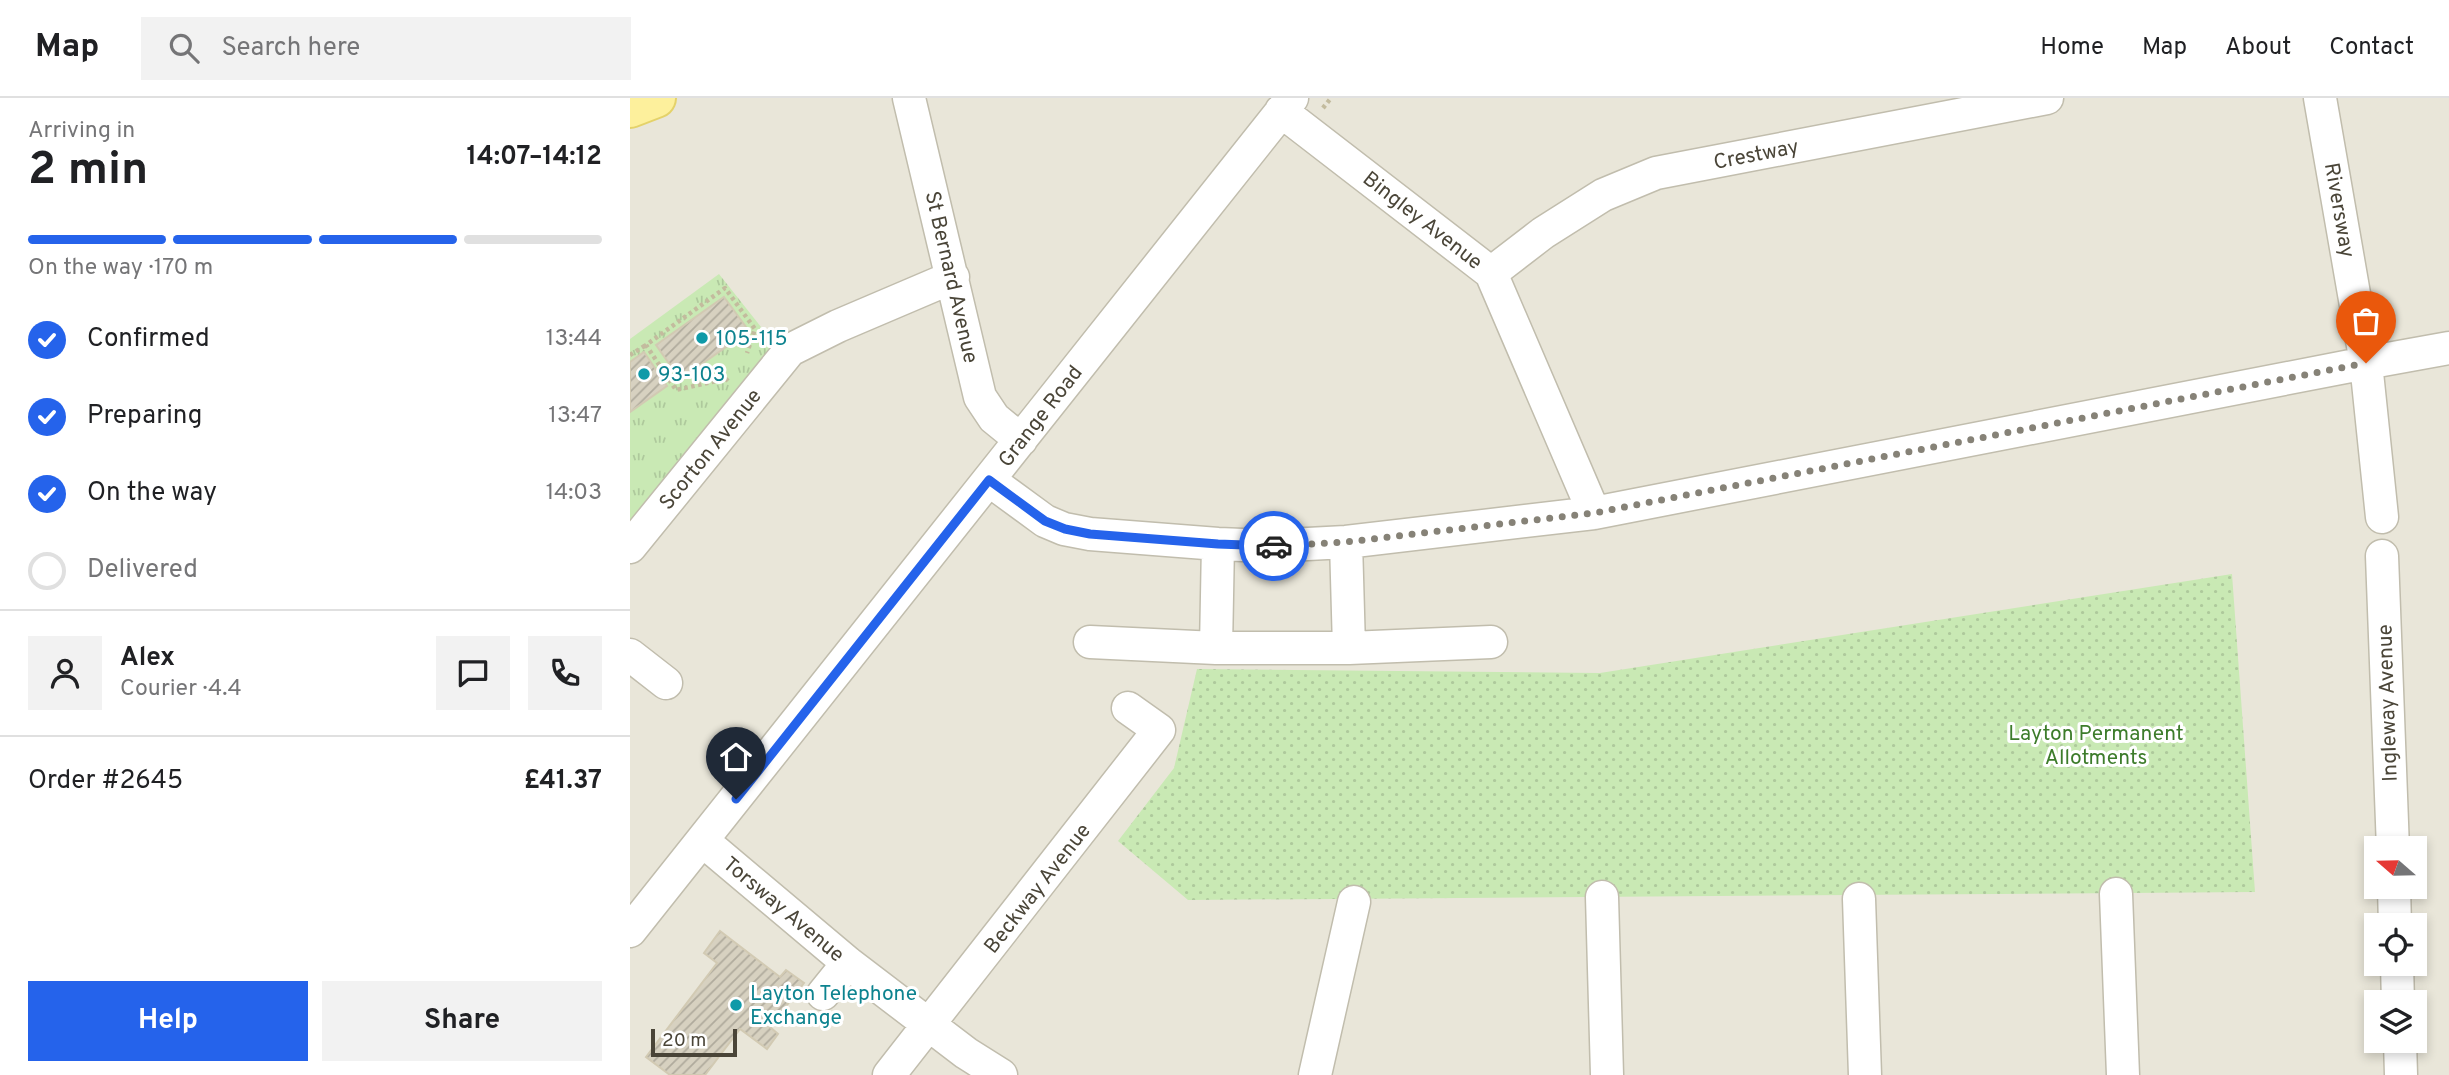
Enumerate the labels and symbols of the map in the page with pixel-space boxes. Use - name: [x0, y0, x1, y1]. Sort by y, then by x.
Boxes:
- street label: Crestway: [1711, 134, 1801, 177]
- street label: Riversway: [2317, 161, 2360, 260]
- street label: Bingley Avenue: [1357, 166, 1487, 276]
- street label: St Bernard Avenue: [918, 189, 983, 366]
- pin: [2336, 291, 2396, 363]
- place label: 105-115: [716, 326, 787, 353]
- marker: 105-115: [694, 330, 710, 346]
- street label: Grange Road: [993, 360, 1089, 473]
- place label: 93-103: [658, 362, 725, 389]
- marker: 93-103: [636, 366, 652, 382]
- street label: Scorton Avenue: [654, 384, 768, 516]
- courier: [1239, 511, 1309, 581]
- street label: Ingleway Avenue: [2372, 624, 2405, 782]
- park label: Layton Permanent Allotments: [2008, 721, 2184, 772]
- pin: [706, 727, 766, 799]
- street label: Beckway Avenue: [979, 818, 1098, 960]
- north arrow: [2364, 836, 2427, 900]
- street label: Torsway Avenue: [717, 851, 849, 969]
- place label: Layton Telephone Exchange: [750, 981, 917, 1032]
- marker: Layton Telephone Exchange: [728, 997, 744, 1013]
- scale bar: [651, 1026, 737, 1058]

